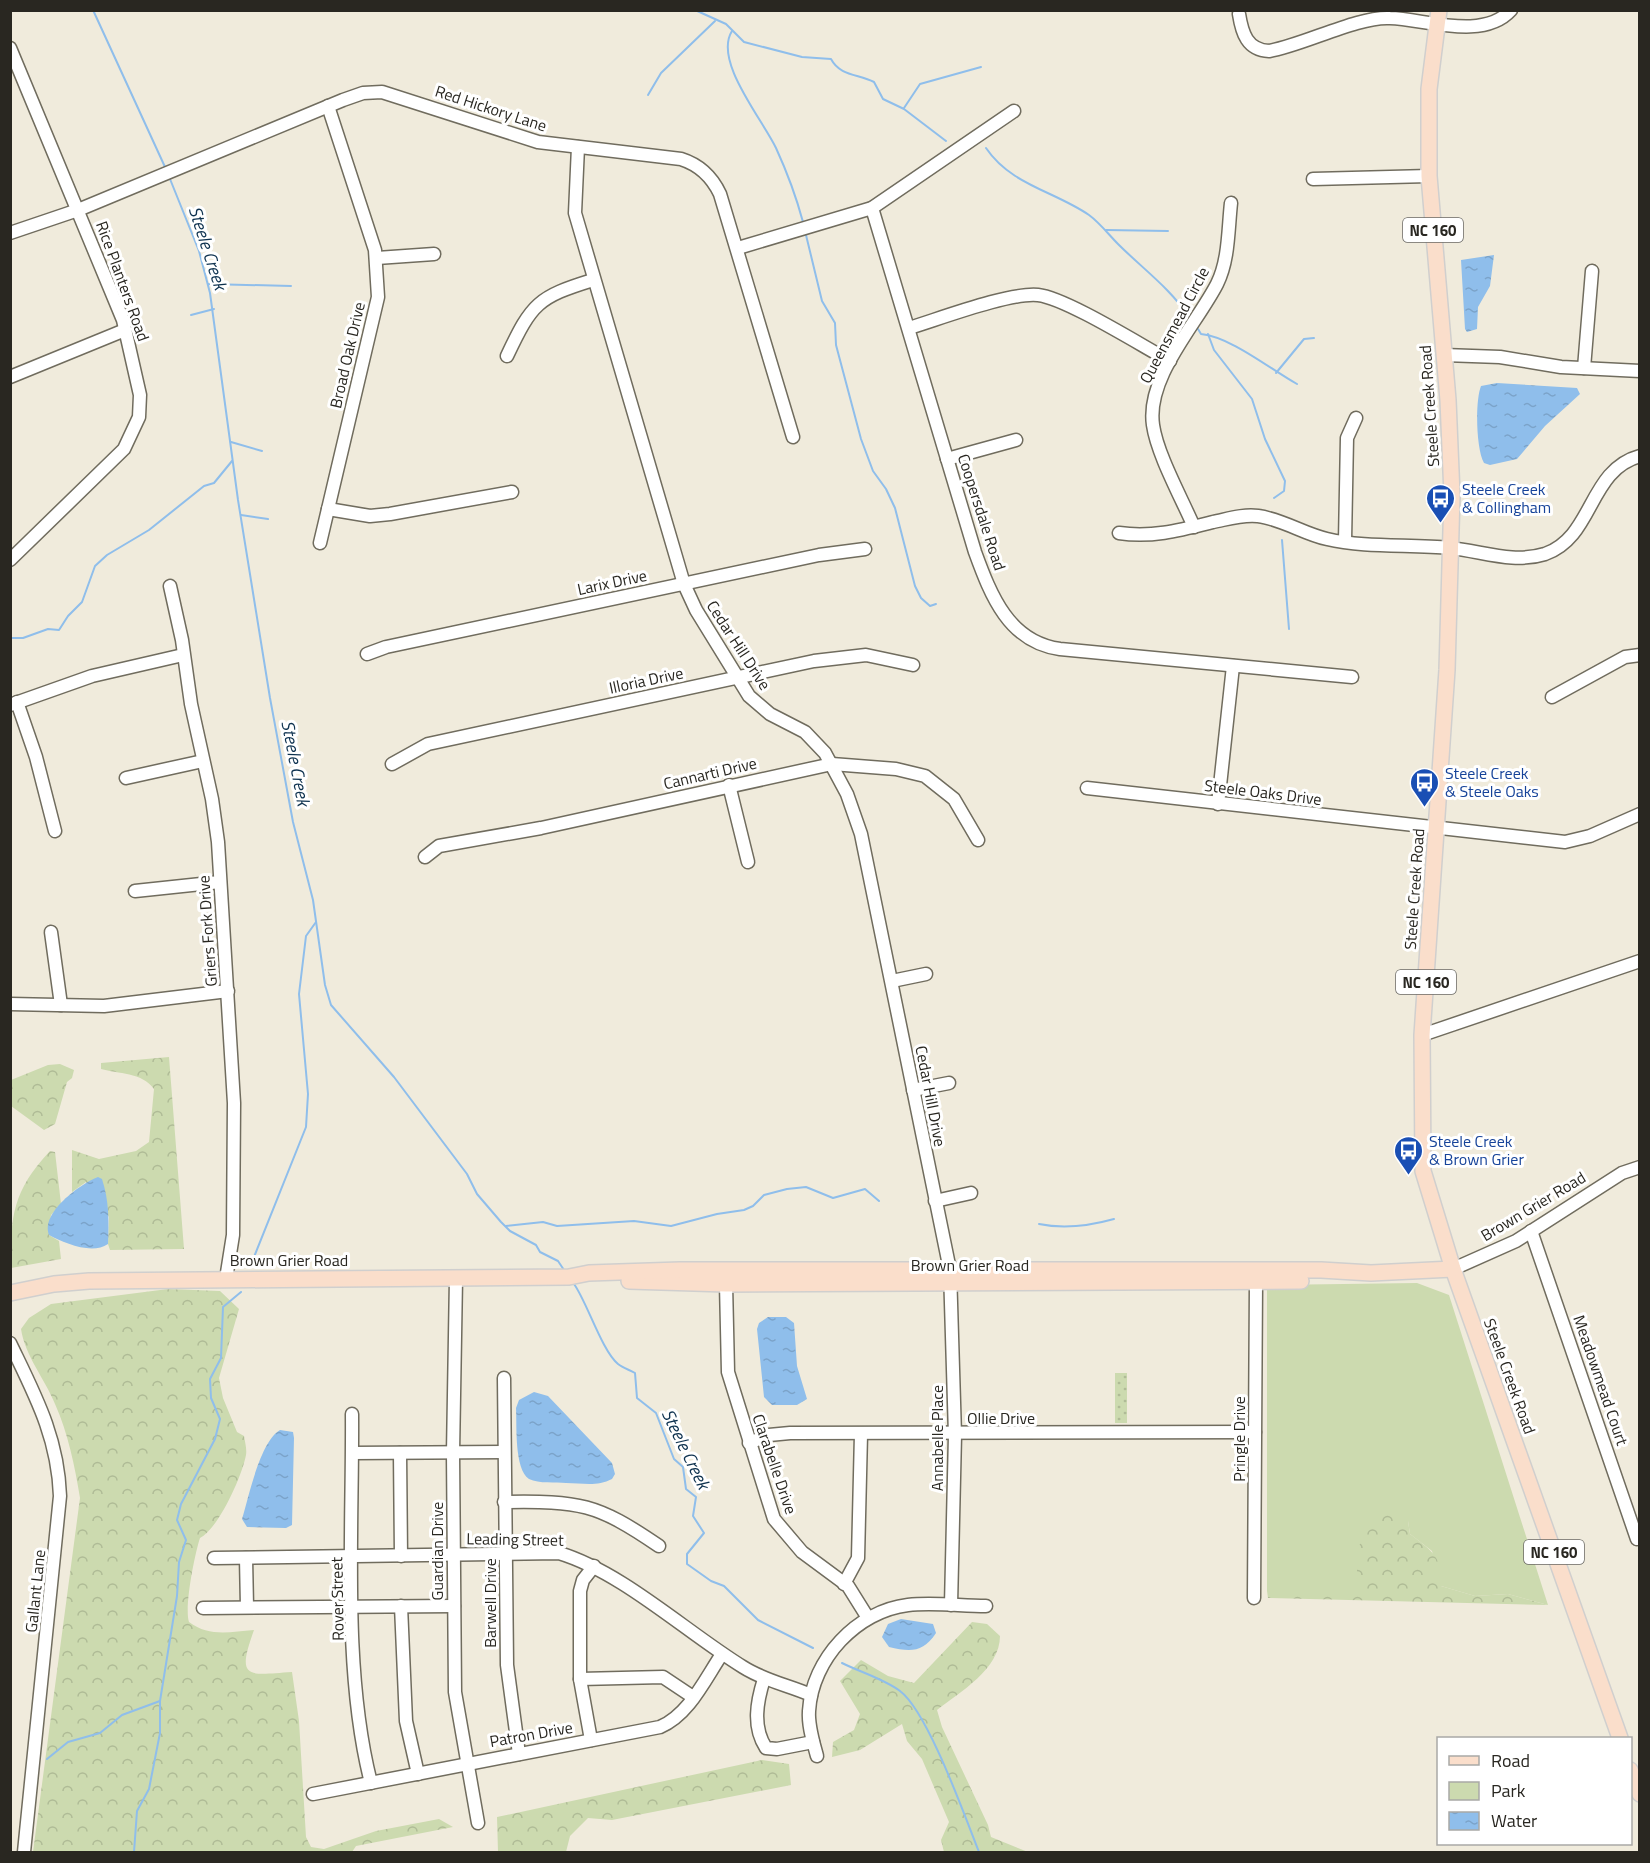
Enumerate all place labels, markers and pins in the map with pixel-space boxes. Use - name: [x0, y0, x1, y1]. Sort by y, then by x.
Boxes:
- place label: Steele Creek & Collingham: [1462, 477, 1551, 519]
- bus stop icon: Steele Creek & Collingham: [1425, 482, 1457, 524]
- place label: Steele Creek & Steele Oaks: [1445, 761, 1539, 803]
- bus stop icon: Steele Creek & Steele Oaks: [1408, 766, 1440, 808]
- place label: Steele Creek & Brown Grier: [1429, 1129, 1524, 1171]
- bus stop icon: Steele Creek & Brown Grier: [1392, 1134, 1424, 1176]

